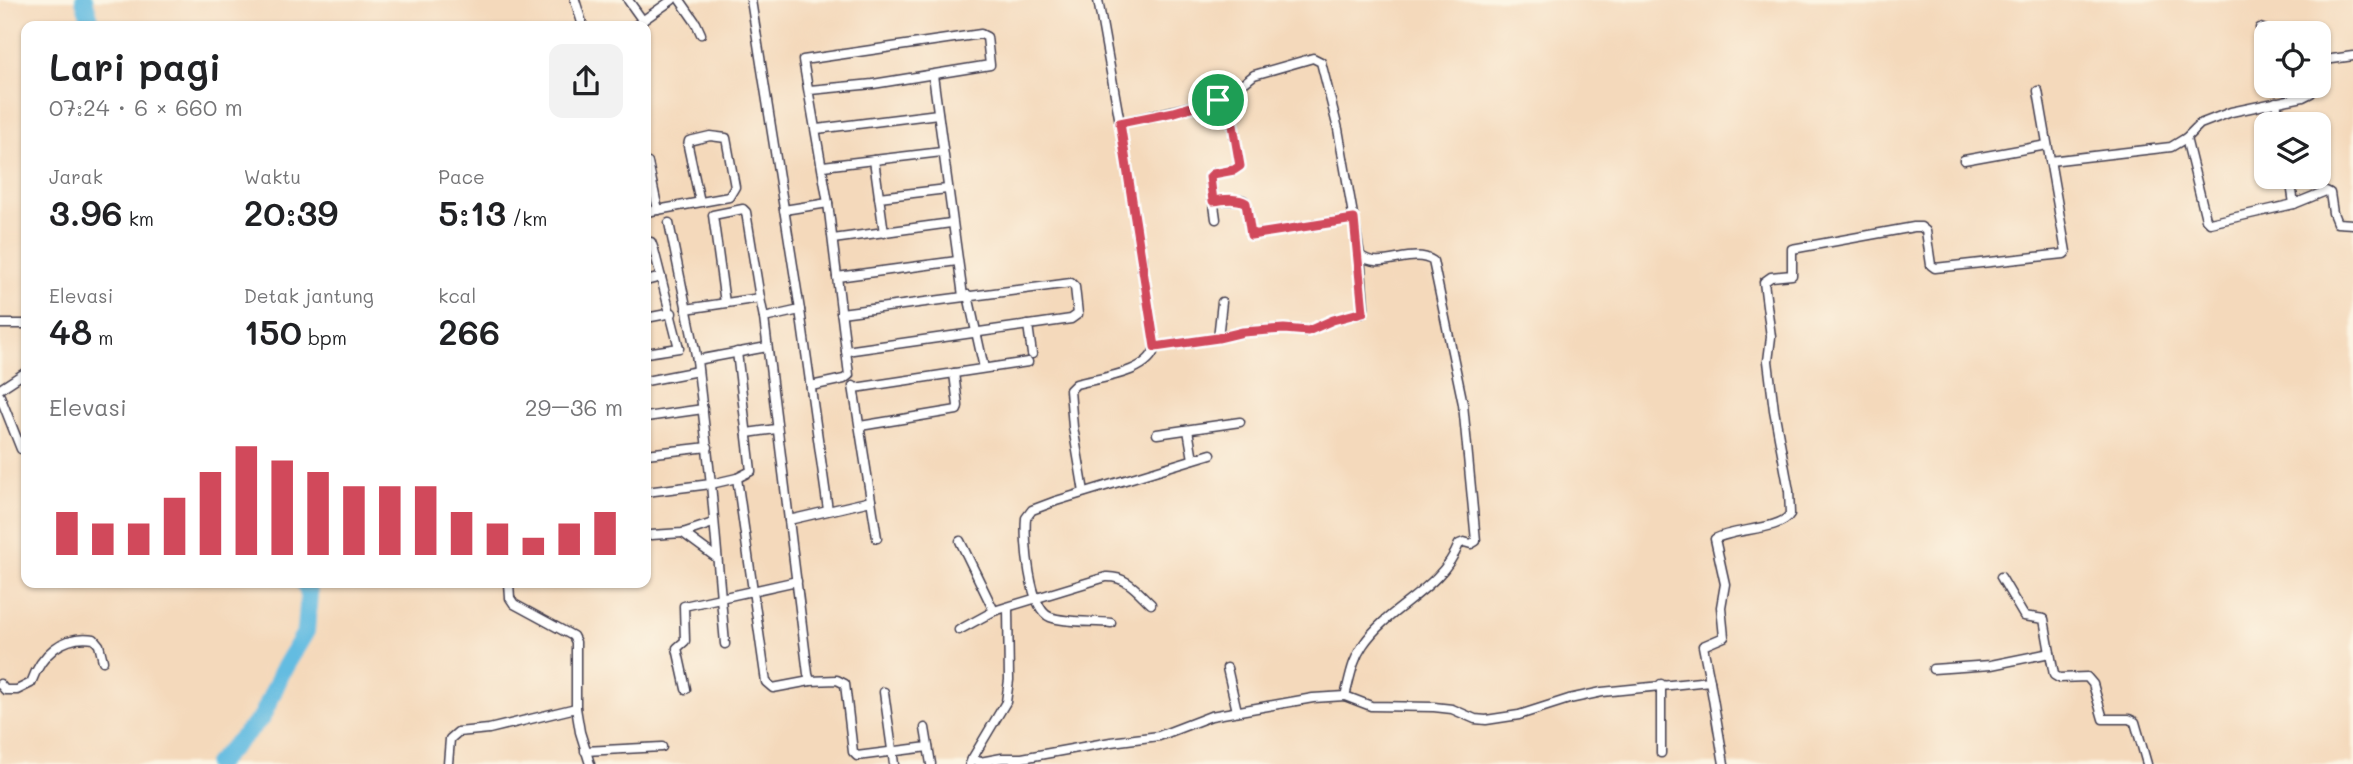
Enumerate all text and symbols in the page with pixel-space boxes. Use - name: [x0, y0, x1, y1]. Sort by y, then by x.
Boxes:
- map controls: [2254, 21, 2331, 189]
- button: locate: [2254, 21, 2331, 98]
- text: Lari pagi: [49, 41, 221, 91]
- button: share: [549, 44, 623, 118]
- pin: [1188, 70, 1248, 130]
- icon: arrive: [1199, 81, 1237, 119]
- text: 07:24 · 6 × 660 m: [49, 92, 243, 122]
- button: layers: [2254, 112, 2331, 189]
- text: Jarak: [49, 164, 103, 189]
- text: Waktu: [244, 164, 301, 189]
- text: Pace: [438, 164, 485, 189]
- text: 3.96: [49, 189, 123, 235]
- text: 20:39: [244, 189, 338, 235]
- text: 5:13: [438, 189, 506, 235]
- text: km: [123, 206, 154, 231]
- text: /km: [506, 206, 547, 231]
- text: Elevasi: [49, 283, 113, 308]
- text: Detak jantung: [244, 283, 374, 308]
- text: kcal: [438, 283, 476, 308]
- text: 48: [49, 308, 92, 354]
- text: 150: [244, 308, 302, 354]
- text: 266: [438, 308, 500, 354]
- text: m: [92, 325, 113, 350]
- text: bpm: [302, 325, 347, 350]
- text: Elevasi: [49, 392, 127, 422]
- text: 29–36 m: [525, 392, 623, 422]

